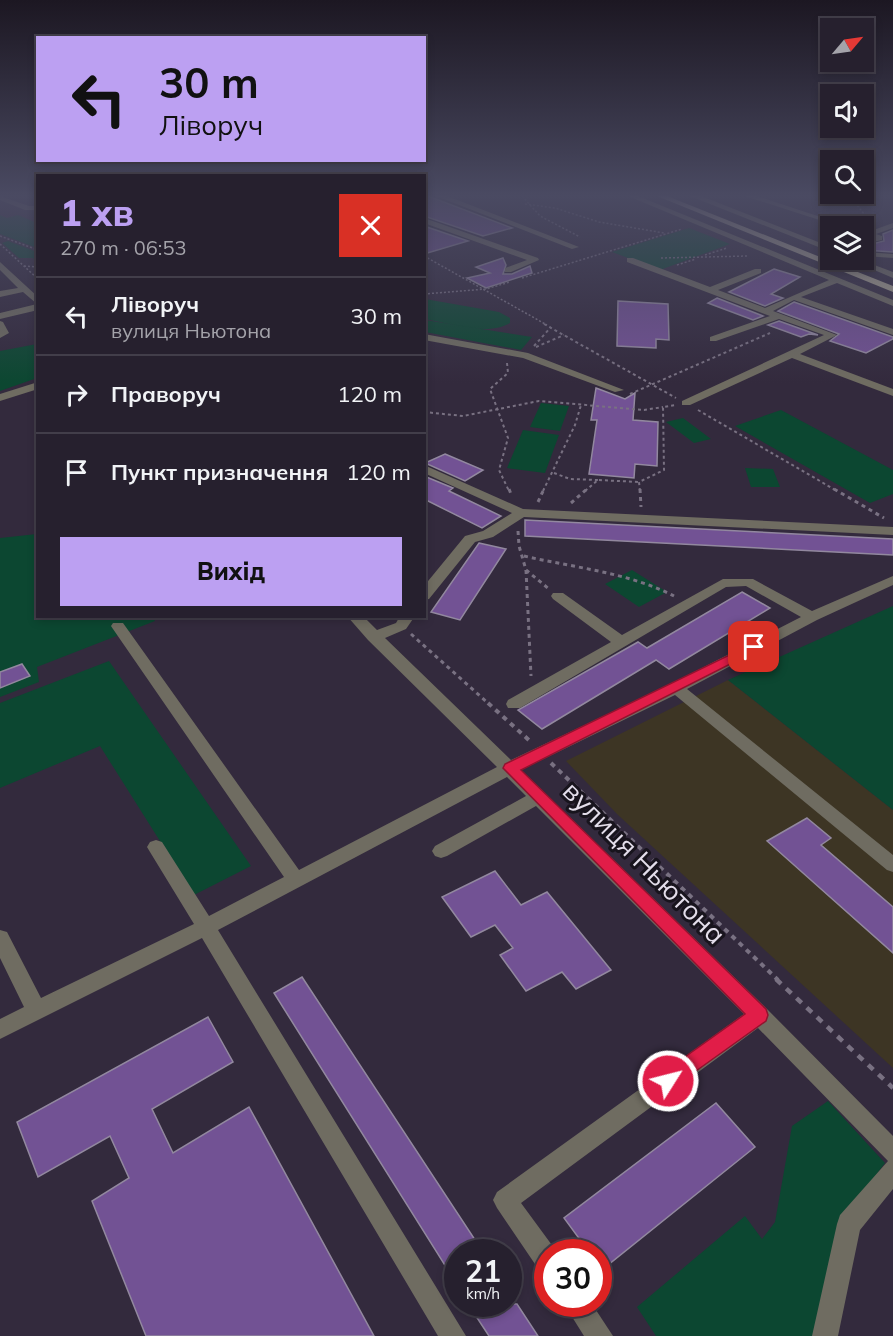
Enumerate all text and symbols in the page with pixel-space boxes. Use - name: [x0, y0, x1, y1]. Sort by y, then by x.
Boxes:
- north arrow: [820, 18, 874, 72]
- map controls: [820, 18, 874, 270]
- text: 30 m: [159, 56, 259, 109]
- icon: left: [60, 60, 138, 138]
- button: sound: [820, 84, 874, 138]
- text: Ліворуч: [159, 108, 263, 142]
- button: search: [820, 150, 874, 204]
- text: 1 хв: [60, 190, 134, 235]
- button: close: [339, 194, 402, 257]
- button: layers: [820, 216, 874, 270]
- text: 270 m · 06:53: [60, 235, 186, 260]
- text: Ліворуч: [111, 290, 199, 318]
- icon: left: [60, 300, 93, 333]
- text: 30 m: [351, 302, 402, 330]
- text: вулиця Ньютона: [111, 318, 271, 343]
- icon: right: [60, 378, 93, 411]
- text: Праворуч: [111, 380, 221, 408]
- text: 120 m: [337, 380, 402, 408]
- icon: arrive: [60, 456, 93, 489]
- text: Пункт призначення: [111, 458, 328, 486]
- text: 120 m: [346, 458, 411, 486]
- button: Вихід: [60, 537, 402, 606]
- pin: [728, 621, 779, 672]
- icon: arrive: [737, 630, 770, 663]
- street label: вулиця Ньютона: [556, 774, 733, 951]
- position arrow: [636, 1049, 700, 1113]
- speed limit sign: 30: [534, 1239, 612, 1317]
- text: 21: [465, 1252, 501, 1290]
- text: km/h: [466, 1284, 500, 1303]

